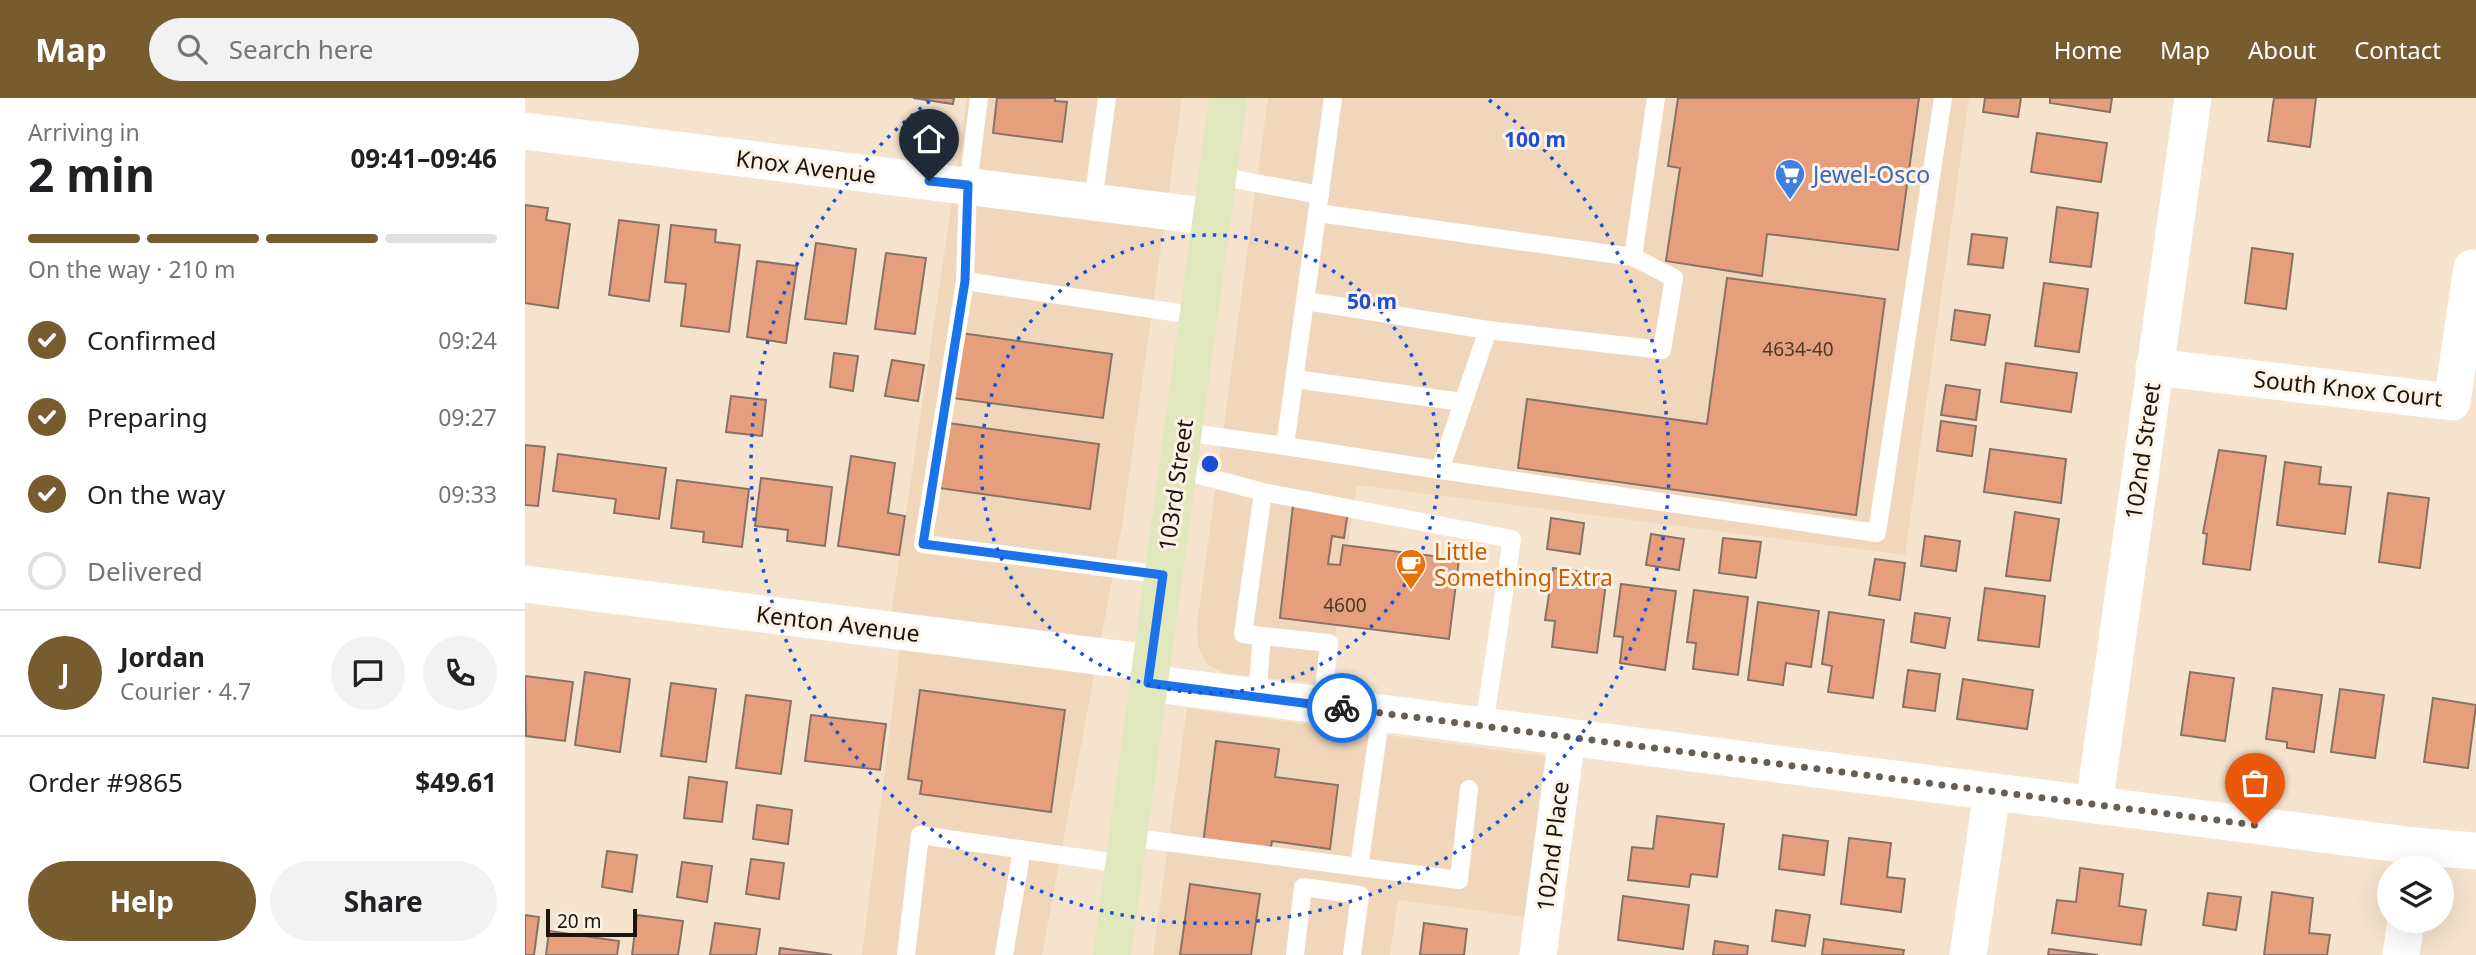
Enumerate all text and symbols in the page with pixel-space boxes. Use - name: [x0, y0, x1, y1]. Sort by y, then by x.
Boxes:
- search box: [149, 18, 639, 81]
- text: Map: [35, 27, 107, 72]
- icon: search: [173, 30, 211, 68]
- text: Search here: [229, 31, 373, 67]
- text: Home: [2054, 33, 2122, 66]
- text: Map: [2160, 33, 2210, 66]
- text: About: [2248, 33, 2316, 66]
- text: Contact: [2354, 33, 2441, 66]
- pin: [899, 109, 959, 181]
- text: Arriving in: [28, 116, 140, 148]
- icon: home: [910, 120, 948, 158]
- text: 100 m: [1504, 125, 1566, 153]
- text: 09:41–09:46: [350, 140, 497, 176]
- street label: Knox Avenue: [734, 142, 878, 190]
- text: 2 min: [28, 143, 155, 205]
- supermarket icon: Jewel-Osco: [1773, 157, 1807, 201]
- place label: Jewel-Osco: [1811, 158, 1930, 190]
- text: On the way · 210 m: [28, 253, 235, 285]
- text: 50 m: [1347, 287, 1397, 315]
- icon: check: [28, 321, 66, 359]
- text: Confirmed: [87, 322, 217, 358]
- text: 09:24: [438, 324, 497, 356]
- house number: 4634-40: [1762, 336, 1834, 362]
- street label: South Knox Court: [2252, 362, 2444, 414]
- street label: 102nd Street: [2117, 380, 2167, 522]
- icon: check: [28, 398, 66, 436]
- text: Preparing: [87, 399, 208, 435]
- text: 09:27: [438, 401, 497, 433]
- street label: 103rd Street: [1150, 417, 1200, 553]
- centre of rings: [1198, 452, 1222, 476]
- icon: check: [28, 475, 66, 513]
- text: On the way: [87, 476, 225, 512]
- text: 09:33: [438, 478, 497, 510]
- place label: Little Something Extra: [1434, 535, 1613, 593]
- cafe icon: Little Something Extra: [1394, 547, 1428, 591]
- text: Delivered: [87, 553, 203, 589]
- house number: 4600: [1323, 592, 1367, 618]
- street label: Kenton Avenue: [754, 597, 922, 649]
- button: chat: [331, 636, 405, 710]
- button: phone: [423, 636, 497, 710]
- text: Jordan: [120, 639, 205, 675]
- text: J: [61, 655, 69, 691]
- courier: [1307, 673, 1377, 743]
- text: Courier · 4.7: [120, 675, 251, 707]
- icon: bike: [1323, 689, 1361, 727]
- pin: [2225, 753, 2285, 825]
- text: Order #9865: [28, 764, 183, 800]
- text: $49.61: [415, 764, 497, 800]
- icon: bag: [2236, 764, 2274, 802]
- street label: 102nd Place: [1528, 779, 1576, 913]
- map controls: [2377, 856, 2454, 933]
- button: layers: [2377, 856, 2454, 933]
- button: Help: [28, 861, 256, 941]
- button: Share: [270, 861, 497, 941]
- scale bar: [546, 906, 637, 938]
- text: 20 m: [557, 908, 601, 934]

